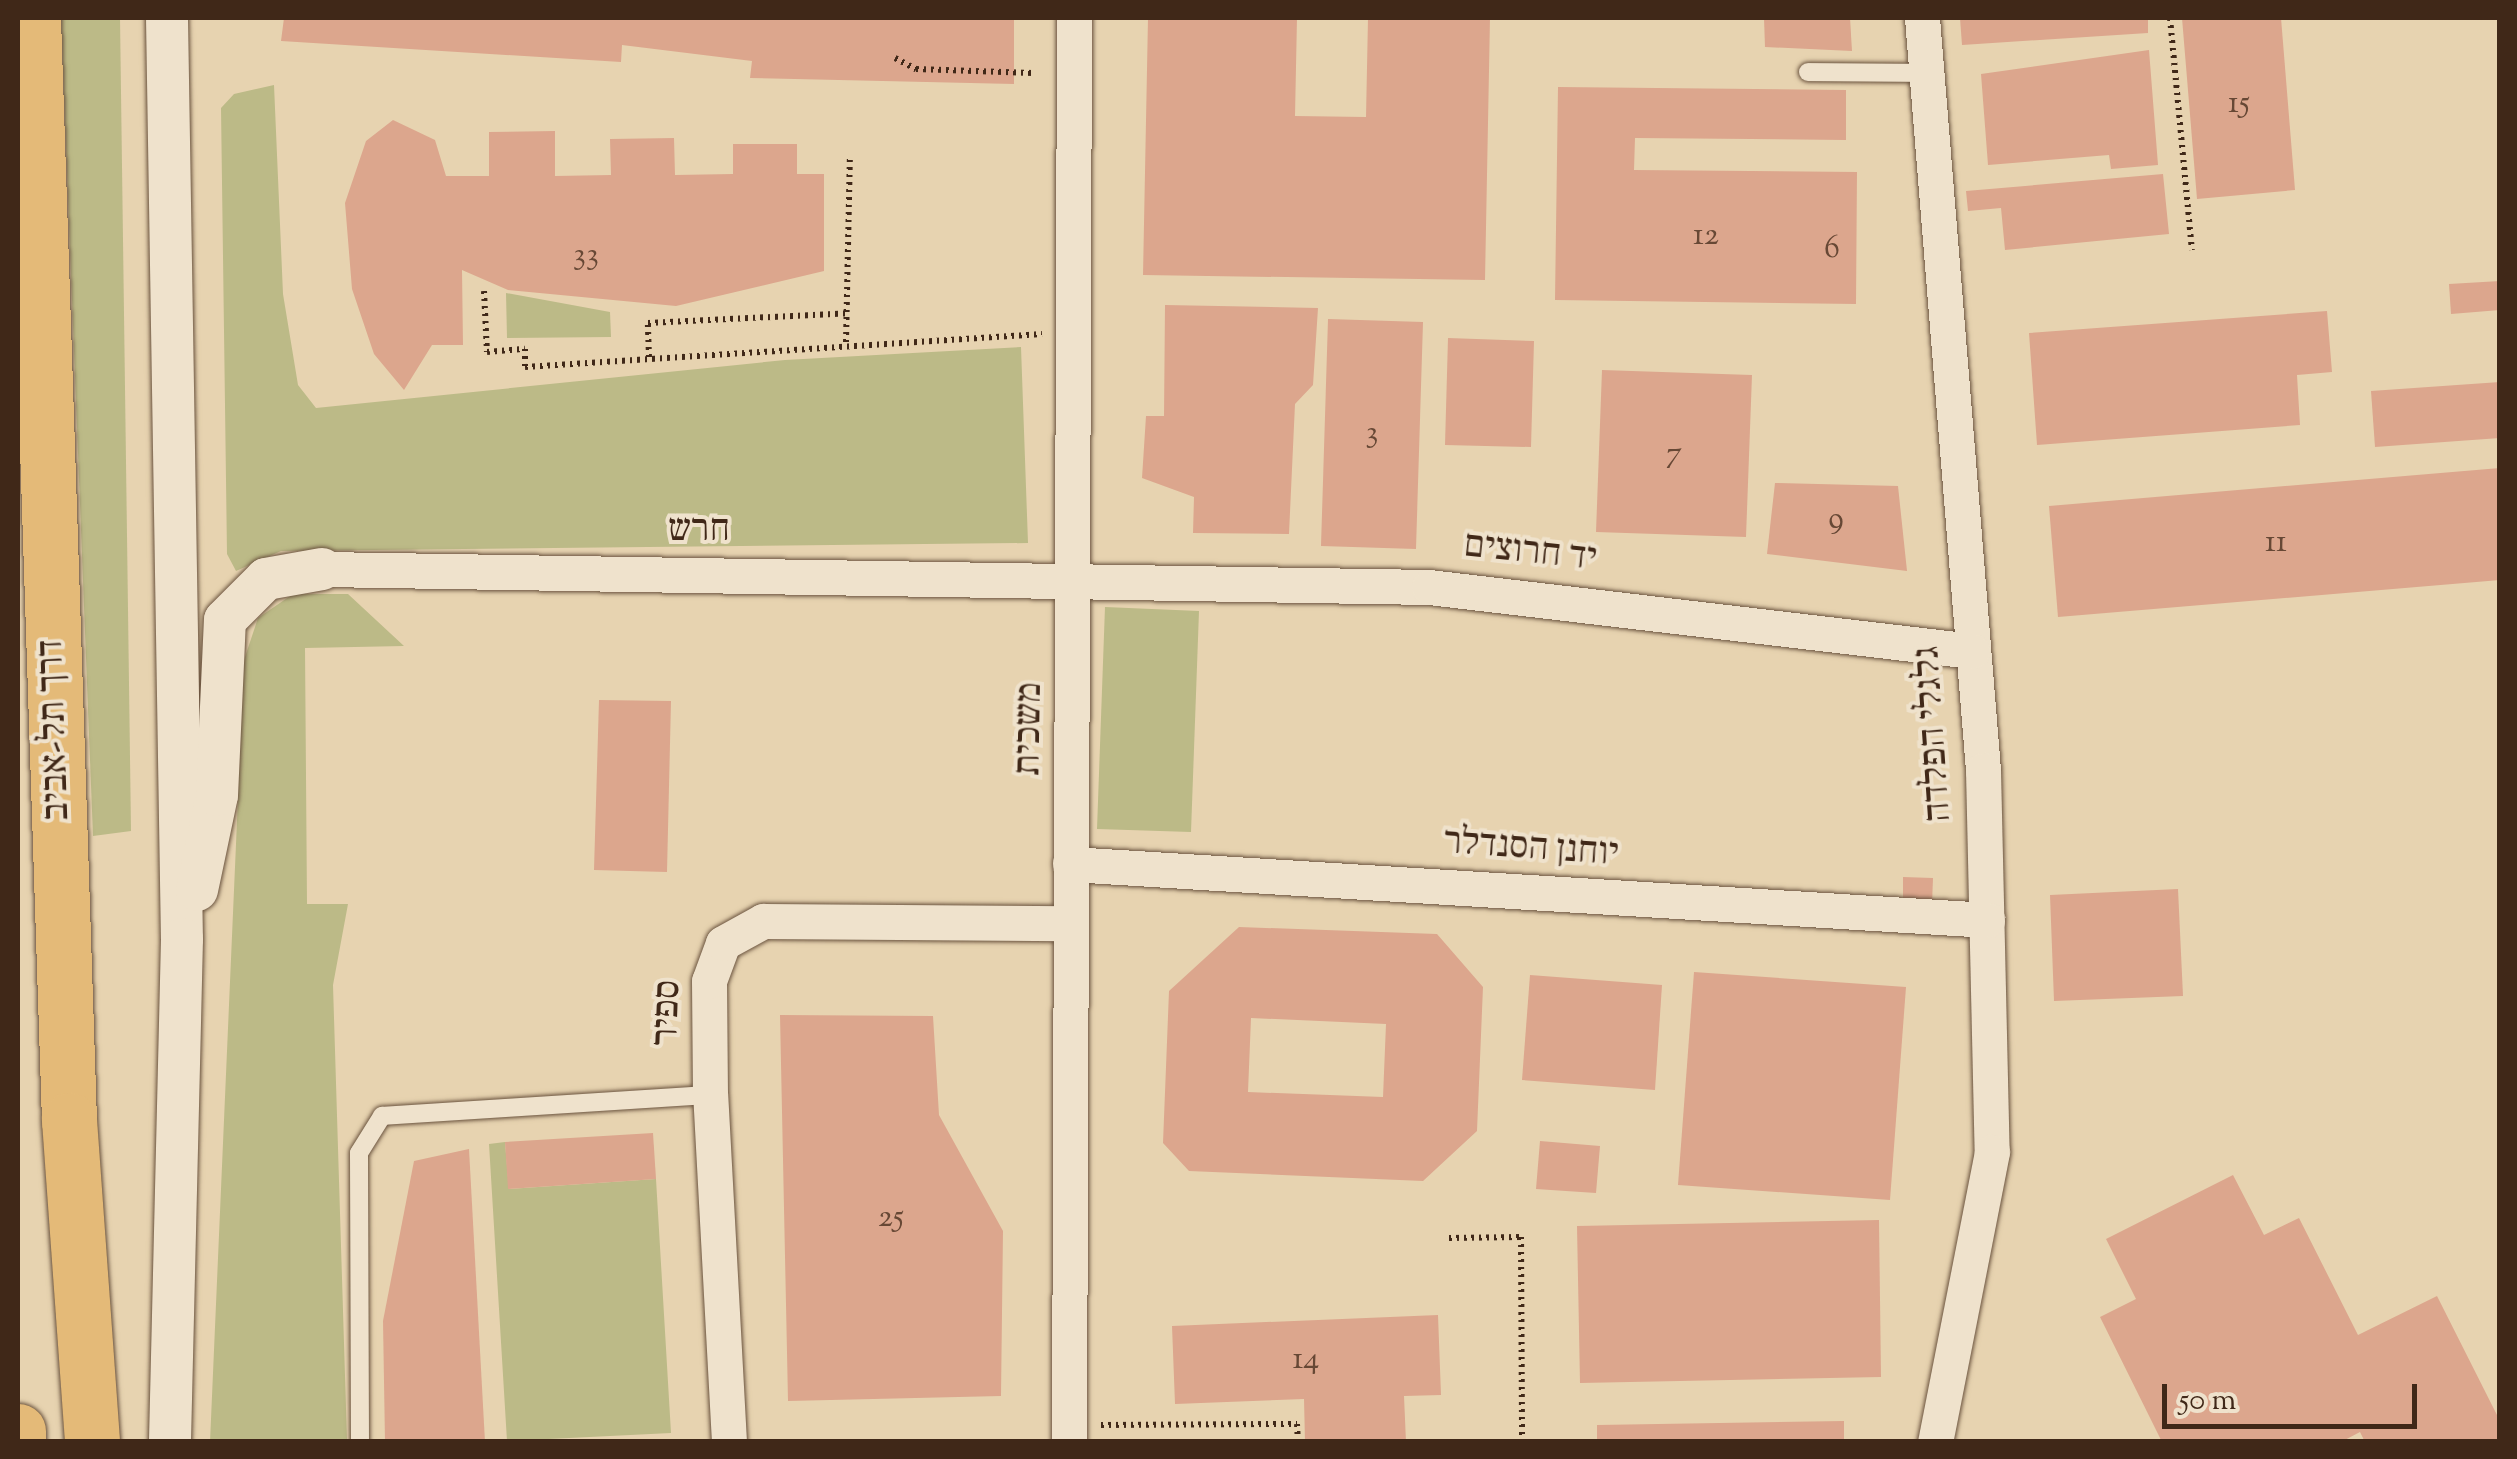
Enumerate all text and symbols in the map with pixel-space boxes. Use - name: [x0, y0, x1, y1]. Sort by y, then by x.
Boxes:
- house number: 15: [2228, 85, 2250, 123]
- house number: 12: [1693, 217, 1719, 255]
- house number: 6: [1824, 230, 1840, 268]
- house number: 33: [573, 237, 599, 275]
- house number: 3: [1366, 415, 1378, 453]
- house number: 7: [1666, 435, 1682, 473]
- house number: 9: [1828, 501, 1844, 539]
- street label: חרש: [668, 509, 730, 555]
- street label: יד חרוצים: [1461, 524, 1599, 584]
- house number: 11: [2265, 524, 2287, 562]
- street label: דרך תל-אביב: [30, 639, 82, 821]
- street label: גלגלי הפלדה: [1906, 644, 1964, 824]
- street label: משכית: [1007, 682, 1055, 776]
- street label: יוחנן הסנדלר: [1442, 821, 1620, 879]
- street label: ספיר: [645, 979, 693, 1047]
- house number: 25: [878, 1199, 904, 1237]
- house number: 14: [1292, 1341, 1320, 1379]
- scale bar: [2167, 1364, 2422, 1426]
- text: 50 m: [2179, 1380, 2236, 1423]

